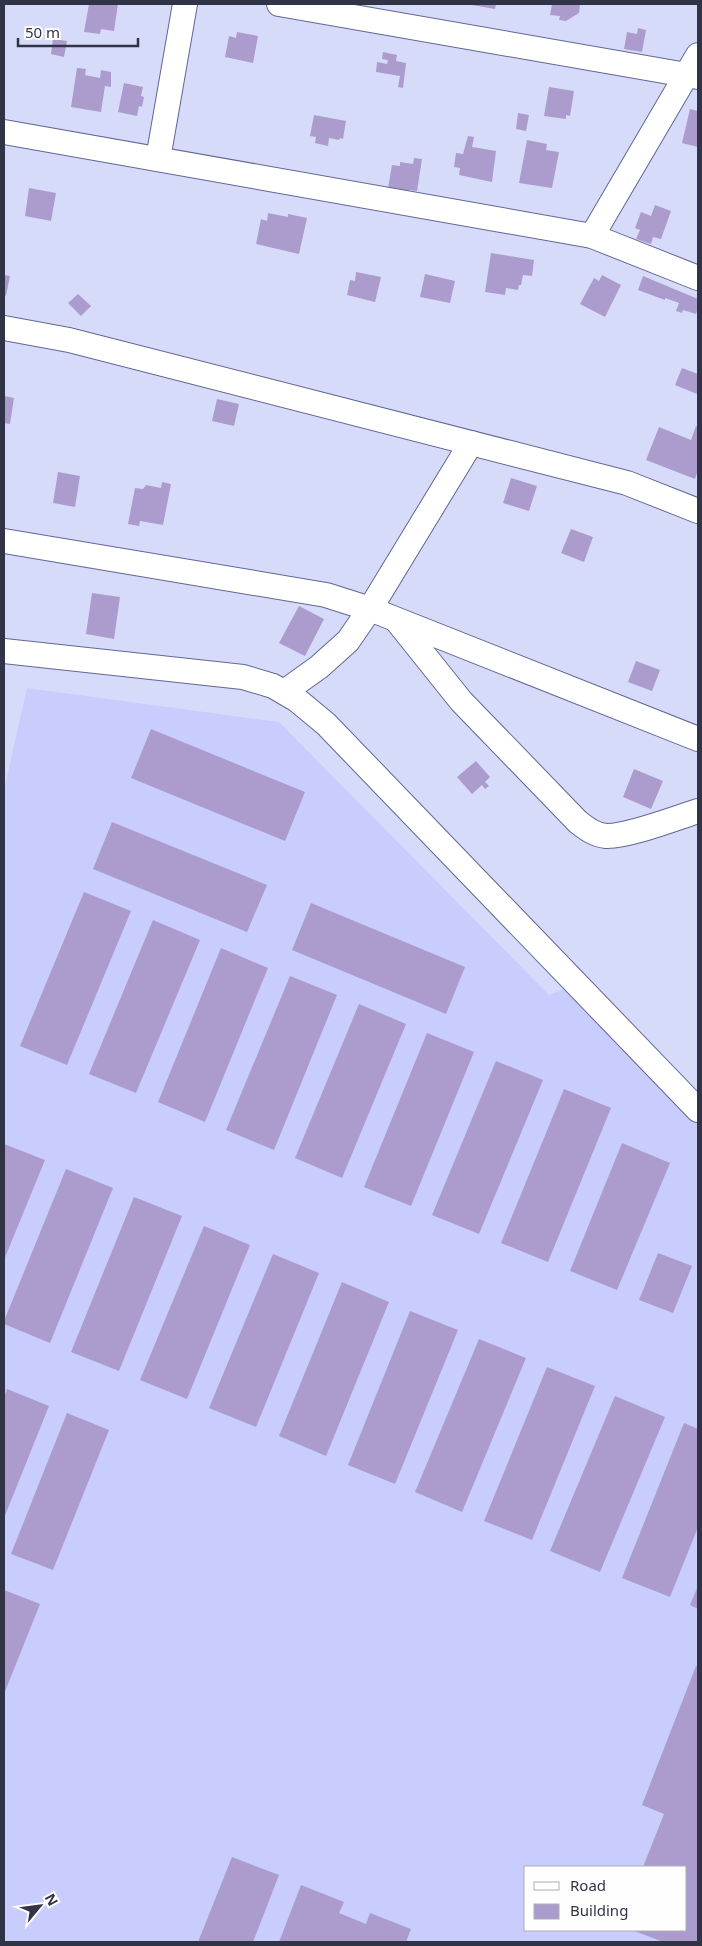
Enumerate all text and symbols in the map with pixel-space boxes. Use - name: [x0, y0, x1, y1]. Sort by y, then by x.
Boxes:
- scale bar: [18, 15, 138, 47]
- text: 50 m: [25, 22, 60, 42]
- legend: [524, 1866, 687, 1931]
- text: Road: [570, 1875, 606, 1895]
- north arrow: [15, 1881, 65, 1931]
- text: N: [41, 1890, 63, 1909]
- text: Building: [570, 1900, 628, 1920]

